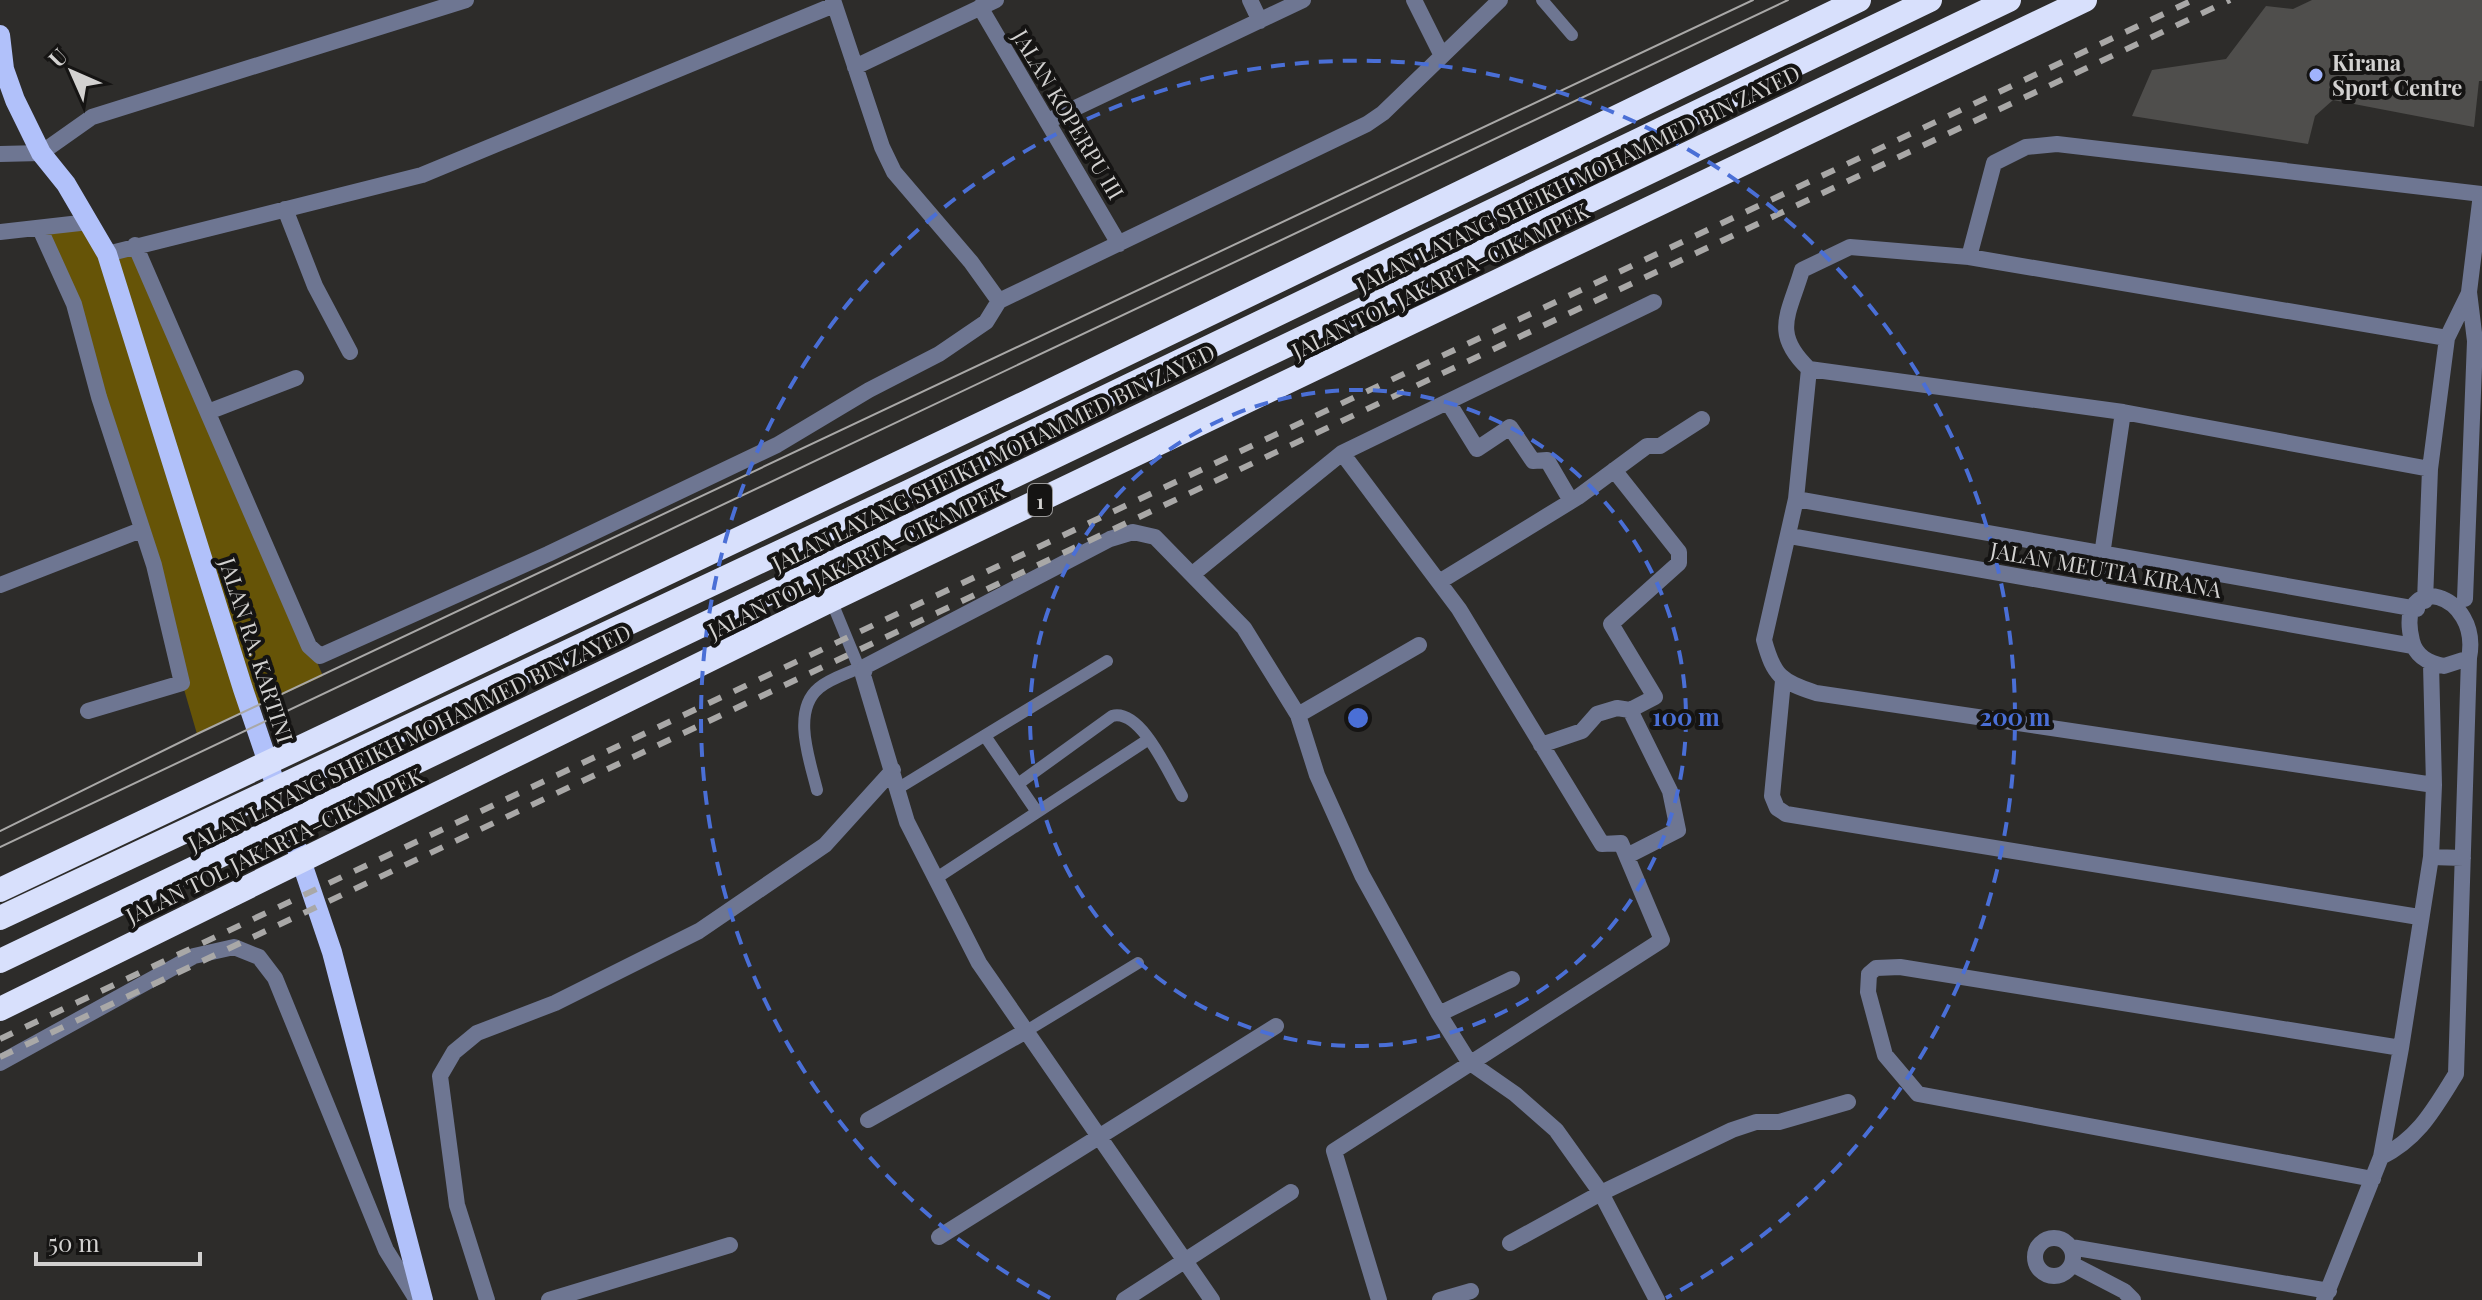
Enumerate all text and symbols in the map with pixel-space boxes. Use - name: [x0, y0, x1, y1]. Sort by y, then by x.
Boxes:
- street label: JALAN KOPERPU III: [1006, 23, 1132, 205]
- north arrow: [32, 32, 112, 112]
- text: U: [41, 41, 73, 73]
- place label: Kirana Sport Centre: [2332, 47, 2462, 102]
- street label: JALAN LAYANG SHEIKH MOHAMMED BIN ZAYED: [1351, 57, 1805, 299]
- marker: Kirana Sport Centre: [2307, 66, 2325, 84]
- street label: JALAN TOL JAKARTA–CIKAMPEK: [1286, 195, 1594, 366]
- street label: JALAN LAYANG SHEIKH MOHAMMED BIN ZAYED: [766, 336, 1220, 578]
- street label: JALAN TOL JAKARTA–CIKAMPEK: [702, 475, 1010, 646]
- road number: 1: [1028, 484, 1052, 516]
- street label: JALAN MEUTIA KIRANA: [1987, 534, 2224, 604]
- street label: JALAN RA. KARTINI: [213, 553, 301, 746]
- street label: JALAN LAYANG SHEIKH MOHAMMED BIN ZAYED: [182, 616, 636, 858]
- text: 100 m: [1652, 700, 1720, 732]
- text: 200 m: [1980, 700, 2051, 732]
- centre of rings: [1344, 704, 1372, 732]
- street label: JALAN TOL JAKARTA–CIKAMPEK: [120, 760, 428, 931]
- scale bar: [36, 1216, 200, 1266]
- text: 50 m: [48, 1226, 100, 1258]

